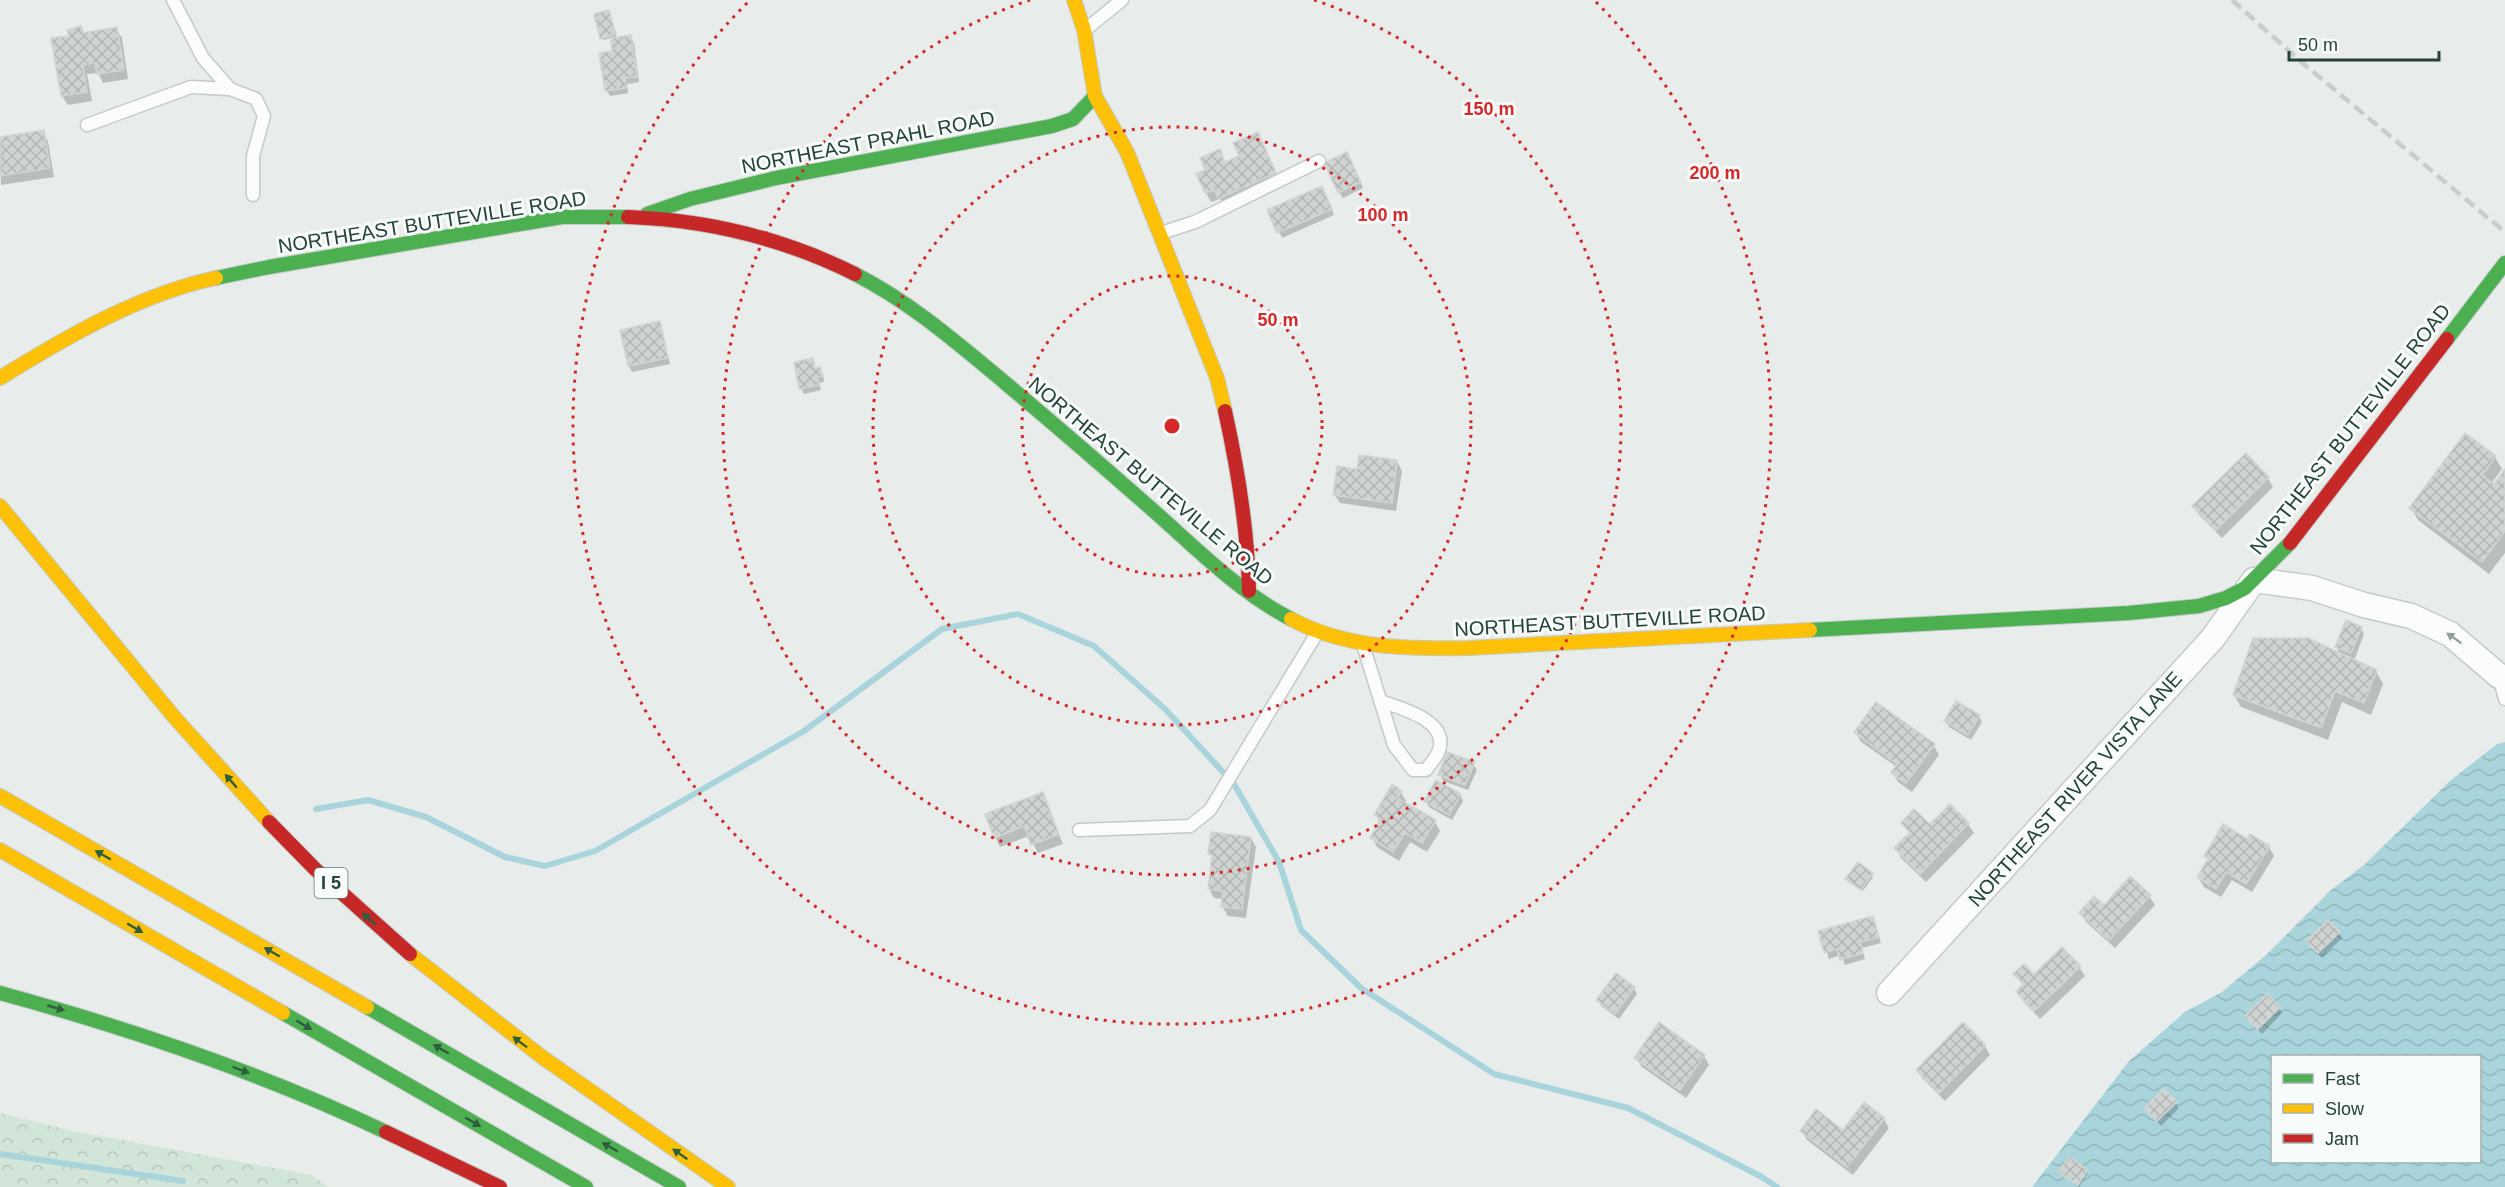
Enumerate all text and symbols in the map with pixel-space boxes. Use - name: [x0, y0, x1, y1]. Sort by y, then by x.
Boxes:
- scale bar: [2289, 24, 2439, 62]
- text: 50 m: [2298, 35, 2338, 55]
- text: 150 m: [1463, 99, 1515, 119]
- street label: NORTHEAST PRAHL ROAD: [740, 107, 996, 177]
- text: 200 m: [1689, 163, 1741, 183]
- street label: NORTHEAST BUTTEVILLE ROAD: [276, 187, 588, 257]
- text: 100 m: [1357, 205, 1409, 225]
- street label: NORTHEAST BUTTEVILLE ROAD: [2245, 299, 2455, 559]
- text: 50 m: [1257, 310, 1299, 330]
- street label: NORTHEAST BUTTEVILLE ROAD: [1025, 372, 1277, 590]
- centre of rings: [1162, 416, 1182, 436]
- street label: NORTHEAST BUTTEVILLE ROAD: [1454, 602, 1766, 640]
- one-way arrow: [2446, 632, 2462, 644]
- street label: NORTHEAST RIVER VISTA LANE: [1964, 667, 2186, 911]
- one-way arrow: [225, 774, 238, 789]
- one-way arrow: [95, 850, 111, 861]
- road number: I 5: [314, 868, 348, 898]
- one-way arrow: [362, 913, 377, 926]
- one-way arrow: [127, 923, 144, 933]
- one-way arrow: [264, 947, 280, 958]
- one-way arrow: [48, 1004, 66, 1013]
- one-way arrow: [295, 1020, 312, 1030]
- one-way arrow: [512, 1036, 528, 1048]
- one-way arrow: [433, 1045, 450, 1055]
- legend: [2271, 1055, 2481, 1163]
- one-way arrow: [232, 1066, 250, 1075]
- text: Fast: [2325, 1069, 2360, 1089]
- text: Slow: [2325, 1099, 2365, 1119]
- one-way arrow: [465, 1117, 482, 1127]
- text: Jam: [2325, 1129, 2359, 1149]
- one-way arrow: [602, 1142, 618, 1153]
- one-way arrow: [672, 1149, 688, 1160]

